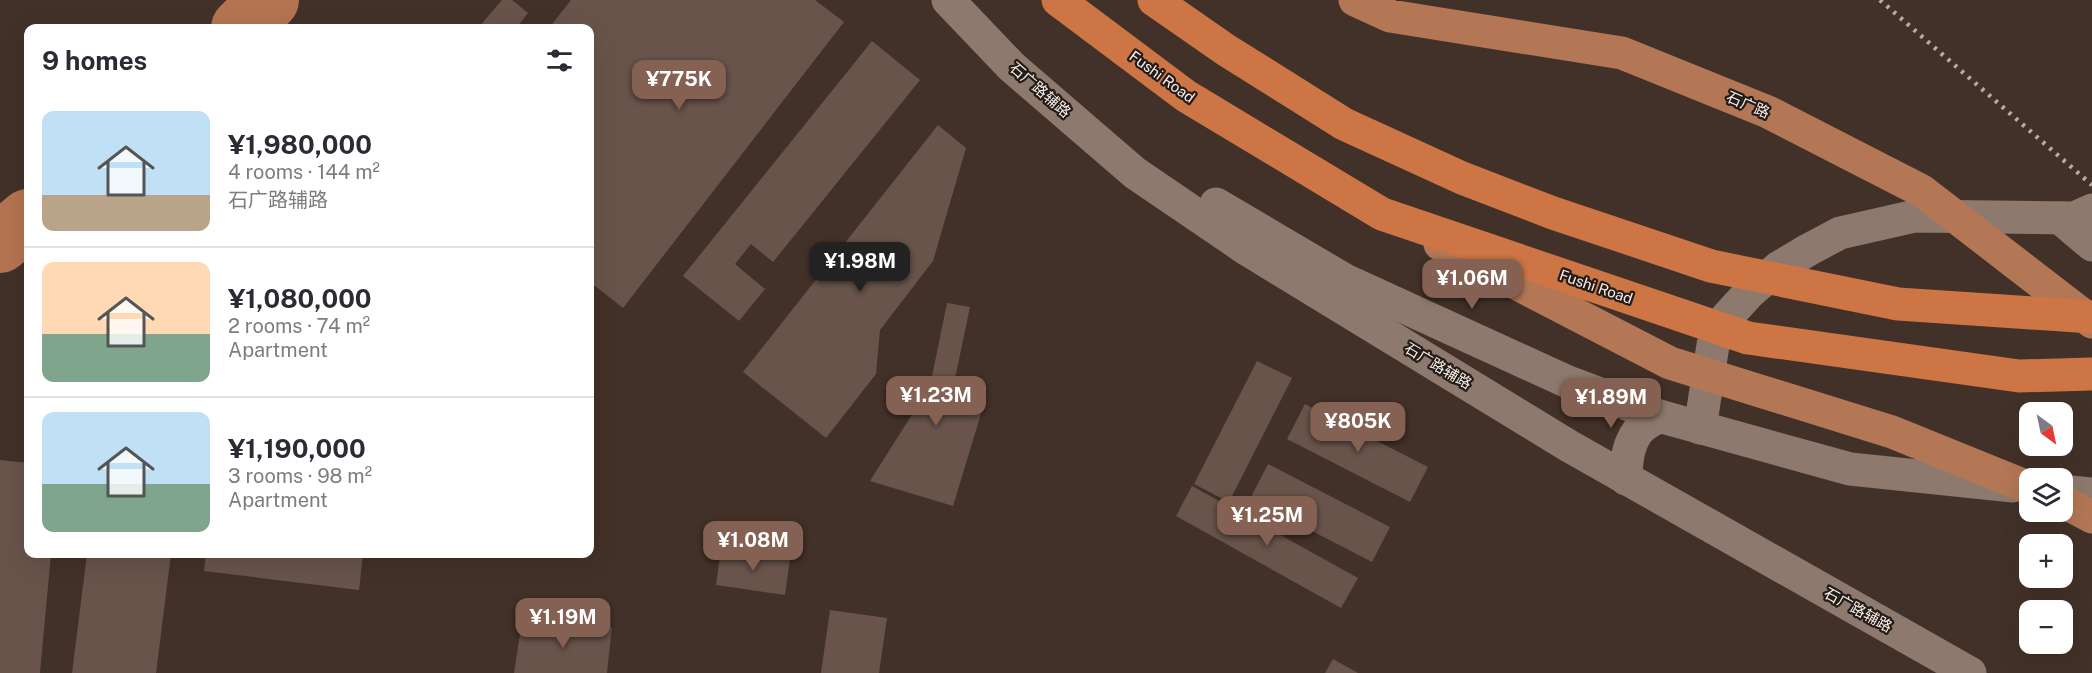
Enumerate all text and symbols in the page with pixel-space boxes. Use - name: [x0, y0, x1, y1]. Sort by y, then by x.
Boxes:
- icon: filters: [543, 44, 576, 77]
- text: 9 homes: [42, 45, 147, 76]
- street label: Fushi Road: [1126, 47, 1198, 106]
- street label: 石广路辅路: [1006, 59, 1074, 121]
- pin: ¥775K: [637, 60, 721, 111]
- text: ¥775K: [646, 67, 712, 91]
- street label: 石广路: [1724, 88, 1772, 121]
- text: ¥1,980,000: [228, 129, 372, 160]
- icon: home: [90, 135, 162, 207]
- text: 4 rooms · 144 m²: [228, 160, 380, 184]
- text: 石广路辅路: [228, 188, 328, 212]
- pin: ¥1.98M: [811, 242, 909, 293]
- text: ¥1.98M: [824, 249, 896, 273]
- pin: ¥1.06M: [1423, 259, 1521, 310]
- text: ¥1.06M: [1436, 266, 1508, 290]
- street label: Fushi Road: [1557, 266, 1635, 307]
- text: ¥1,080,000: [228, 283, 372, 314]
- icon: home: [90, 286, 162, 358]
- text: 2 rooms · 74 m²: [228, 314, 370, 338]
- text: Apartment: [228, 338, 328, 362]
- street label: 石广路辅路: [1402, 339, 1475, 392]
- pin: ¥1.23M: [887, 376, 985, 427]
- pin: ¥1.89M: [1562, 378, 1660, 429]
- text: ¥1.23M: [900, 383, 972, 407]
- text: ¥1.89M: [1575, 385, 1647, 409]
- pin: ¥805K: [1316, 402, 1400, 453]
- north arrow: [2019, 402, 2073, 456]
- map controls: [2019, 402, 2073, 654]
- text: ¥805K: [1324, 409, 1392, 433]
- text: ¥1,190,000: [228, 433, 366, 464]
- icon: home: [90, 436, 162, 508]
- text: 3 rooms · 98 m²: [228, 464, 372, 488]
- button: layers: [2019, 468, 2073, 522]
- text: Apartment: [228, 488, 328, 512]
- pin: ¥1.25M: [1218, 496, 1316, 547]
- text: ¥1.25M: [1231, 503, 1303, 527]
- pin: ¥1.08M: [704, 521, 802, 572]
- text: ¥1.08M: [717, 528, 789, 552]
- button: +: [2019, 534, 2073, 588]
- street label: 石广路辅路: [1821, 584, 1895, 635]
- pin: ¥1.19M: [514, 598, 612, 649]
- button: −: [2019, 600, 2073, 654]
- text: ¥1.19M: [529, 605, 597, 629]

